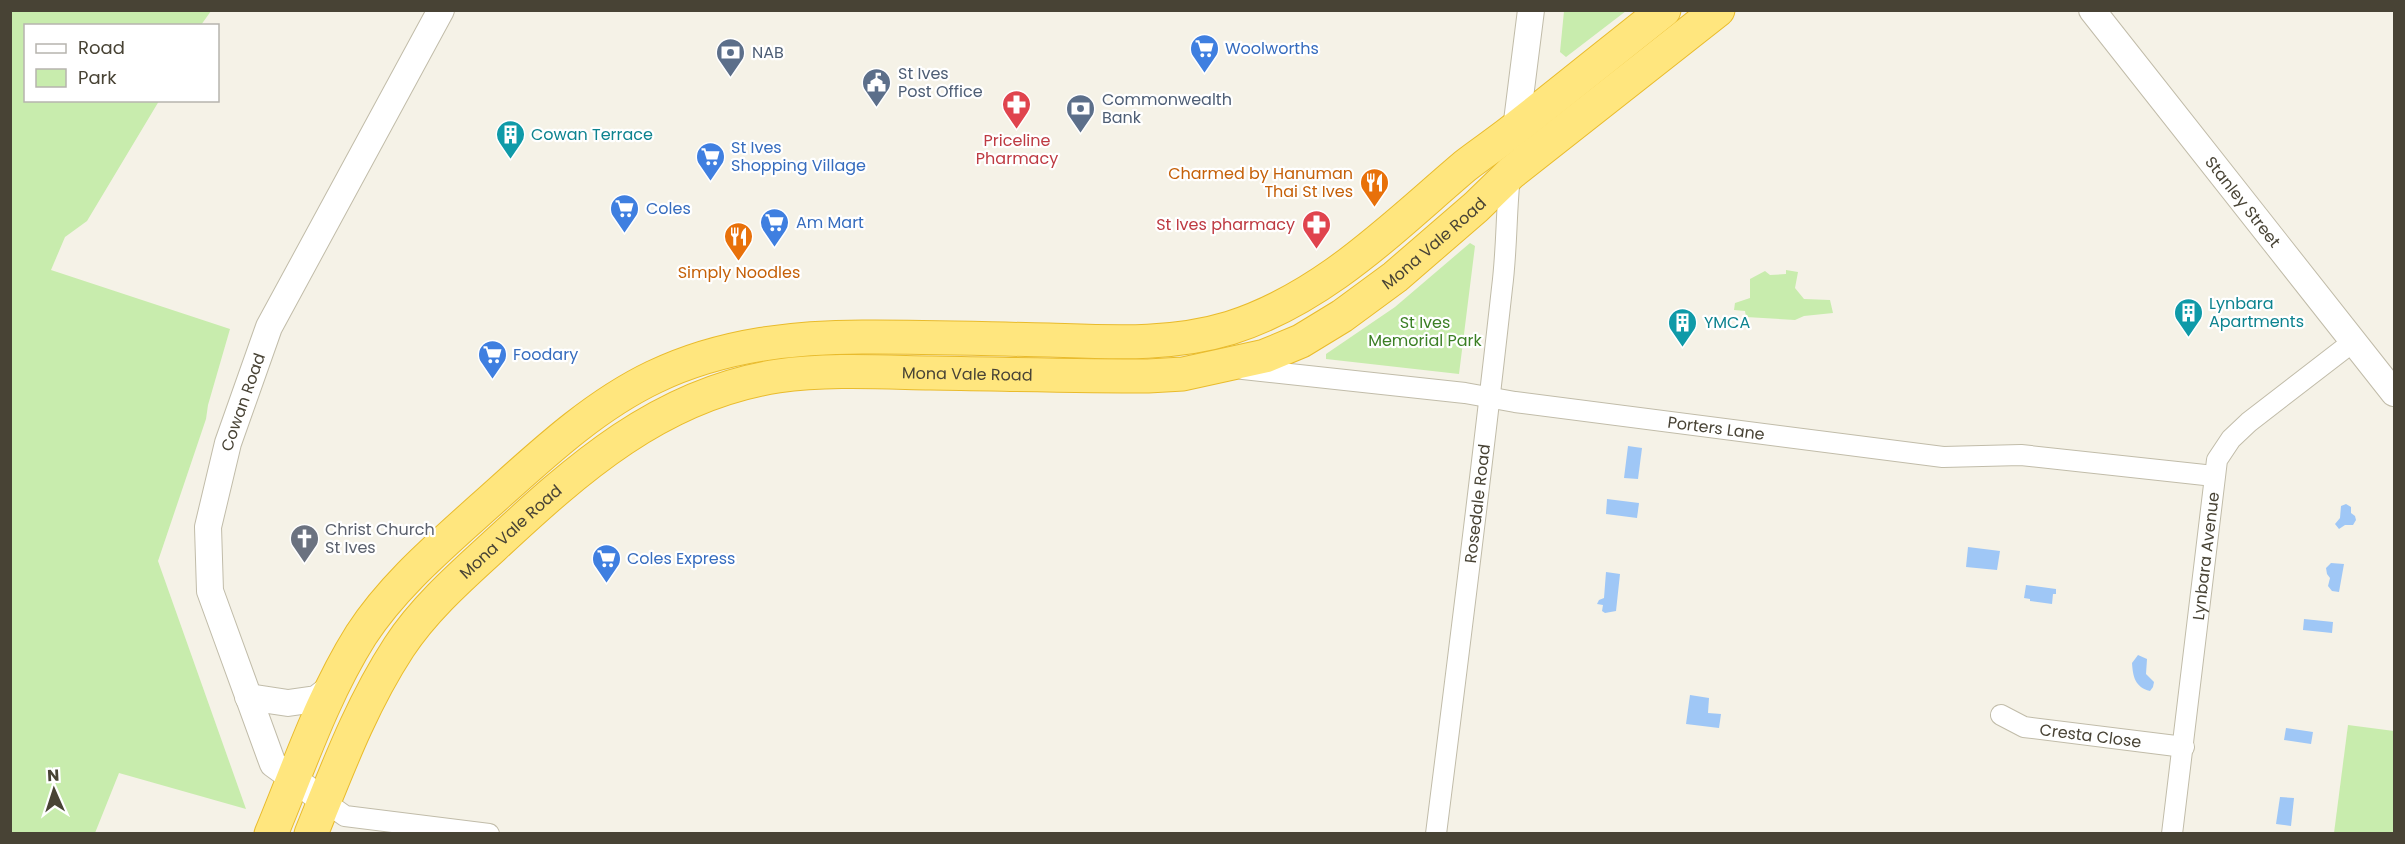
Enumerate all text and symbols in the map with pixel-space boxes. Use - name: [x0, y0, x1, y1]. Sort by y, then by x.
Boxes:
- legend: [24, 24, 219, 102]
- supermarket icon: Woolworths: [1188, 32, 1220, 74]
- text: Road: [78, 35, 125, 60]
- bank icon: NAB: [715, 36, 747, 78]
- place label: Woolworths: [1225, 37, 1319, 60]
- place label: NAB: [752, 41, 784, 64]
- place label: St Ives Post Office: [898, 62, 983, 103]
- text: Park: [78, 65, 117, 90]
- public building icon: St Ives Post Office: [861, 66, 893, 108]
- pharmacy icon: Priceline Pharmacy: [1001, 88, 1033, 130]
- place label: Commonwealth Bank: [1102, 88, 1232, 129]
- bank icon: Commonwealth Bank: [1065, 92, 1097, 134]
- building icon: Cowan Terrace: [494, 118, 526, 160]
- place label: Cowan Terrace: [531, 123, 653, 146]
- place label: Priceline Pharmacy: [976, 129, 1058, 170]
- place label: St Ives Shopping Village: [731, 136, 866, 177]
- supermarket icon: St Ives Shopping Village: [694, 140, 726, 182]
- street label: Stanley Street: [2200, 151, 2286, 252]
- place label: Charmed by Hanuman Thai St Ives: [1168, 162, 1353, 203]
- restaurant icon: Charmed by Hanuman Thai St Ives: [1358, 166, 1390, 208]
- supermarket icon: Coles: [609, 192, 641, 234]
- street label: Mona Vale Road: [1377, 192, 1491, 295]
- place label: Coles: [646, 197, 691, 220]
- supermarket icon: Am Mart: [759, 206, 791, 248]
- pharmacy icon: St Ives pharmacy: [1300, 208, 1332, 250]
- place label: Am Mart: [796, 211, 864, 234]
- place label: St Ives pharmacy: [1156, 213, 1295, 236]
- restaurant icon: Simply Noodles: [723, 220, 755, 262]
- place label: Simply Noodles: [678, 261, 800, 284]
- place label: Lynbara Apartments: [2209, 292, 2304, 333]
- building icon: Lynbara Apartments: [2172, 296, 2204, 338]
- building icon: YMCA: [1667, 306, 1699, 348]
- park label: St Ives Memorial Park: [1368, 311, 1483, 352]
- place label: YMCA: [1704, 311, 1750, 334]
- supermarket icon: Foodary: [476, 338, 508, 380]
- place label: Foodary: [513, 343, 578, 366]
- street label: Cowan Road: [215, 350, 270, 453]
- street label: Mona Vale Road: [902, 361, 1033, 386]
- street label: Porters Lane: [1666, 410, 1766, 446]
- street label: Rosedale Road: [1458, 443, 1496, 564]
- street label: Mona Vale Road: [454, 479, 566, 584]
- street label: Lynbara Avenue: [2186, 490, 2225, 621]
- place label: Christ Church St Ives: [325, 518, 435, 559]
- church icon: Christ Church St Ives: [288, 522, 320, 564]
- supermarket icon: Coles Express: [590, 542, 622, 584]
- place label: Coles Express: [627, 547, 735, 570]
- street label: Cresta Close: [2038, 718, 2143, 753]
- north arrow: [24, 760, 84, 820]
- text: N: [47, 764, 60, 787]

